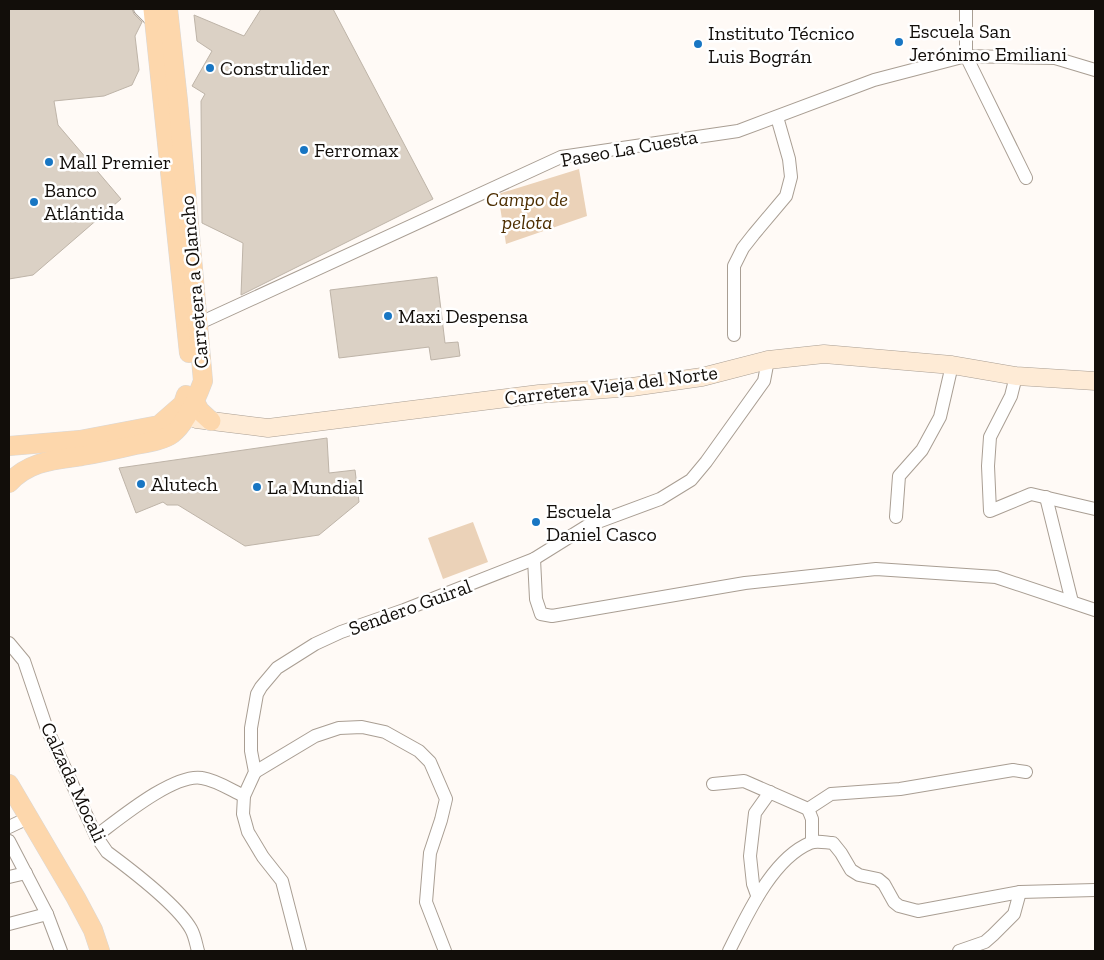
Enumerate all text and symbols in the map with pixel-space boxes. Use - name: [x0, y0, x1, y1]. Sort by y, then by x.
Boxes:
- place label: Escuela San Jerónimo Emiliani: [909, 19, 1067, 66]
- place label: Instituto Técnico Luis Bográn: [708, 21, 855, 68]
- marker: Escuela San Jerónimo Emiliani: [893, 36, 905, 48]
- marker: Instituto Técnico Luis Bográn: [692, 38, 704, 50]
- place label: Construlider: [220, 56, 330, 80]
- marker: Construlider: [204, 62, 216, 74]
- street label: Paseo La Cuesta: [559, 124, 700, 172]
- place label: Ferromax: [314, 138, 398, 162]
- marker: Ferromax: [298, 144, 310, 156]
- place label: Mall Premier: [59, 150, 171, 174]
- marker: Mall Premier: [43, 156, 55, 168]
- place label: Banco Atlántida: [44, 178, 125, 225]
- park label: Campo de pelota: [486, 187, 568, 234]
- street label: Carretera a Olancho: [174, 194, 214, 370]
- marker: Banco Atlántida: [28, 196, 40, 208]
- place label: Maxi Despensa: [398, 304, 528, 328]
- marker: Maxi Despensa: [382, 310, 394, 322]
- street label: Carretera Vieja del Norte: [503, 360, 719, 410]
- place label: Alutech: [151, 472, 219, 496]
- place label: La Mundial: [267, 475, 364, 499]
- marker: Alutech: [135, 478, 147, 490]
- marker: La Mundial: [251, 481, 263, 493]
- place label: Escuela Daniel Casco: [546, 499, 657, 546]
- marker: Escuela Daniel Casco: [530, 516, 542, 528]
- street label: Sendero Guiral: [345, 574, 475, 640]
- street label: Calzada Mocali: [36, 718, 112, 846]

